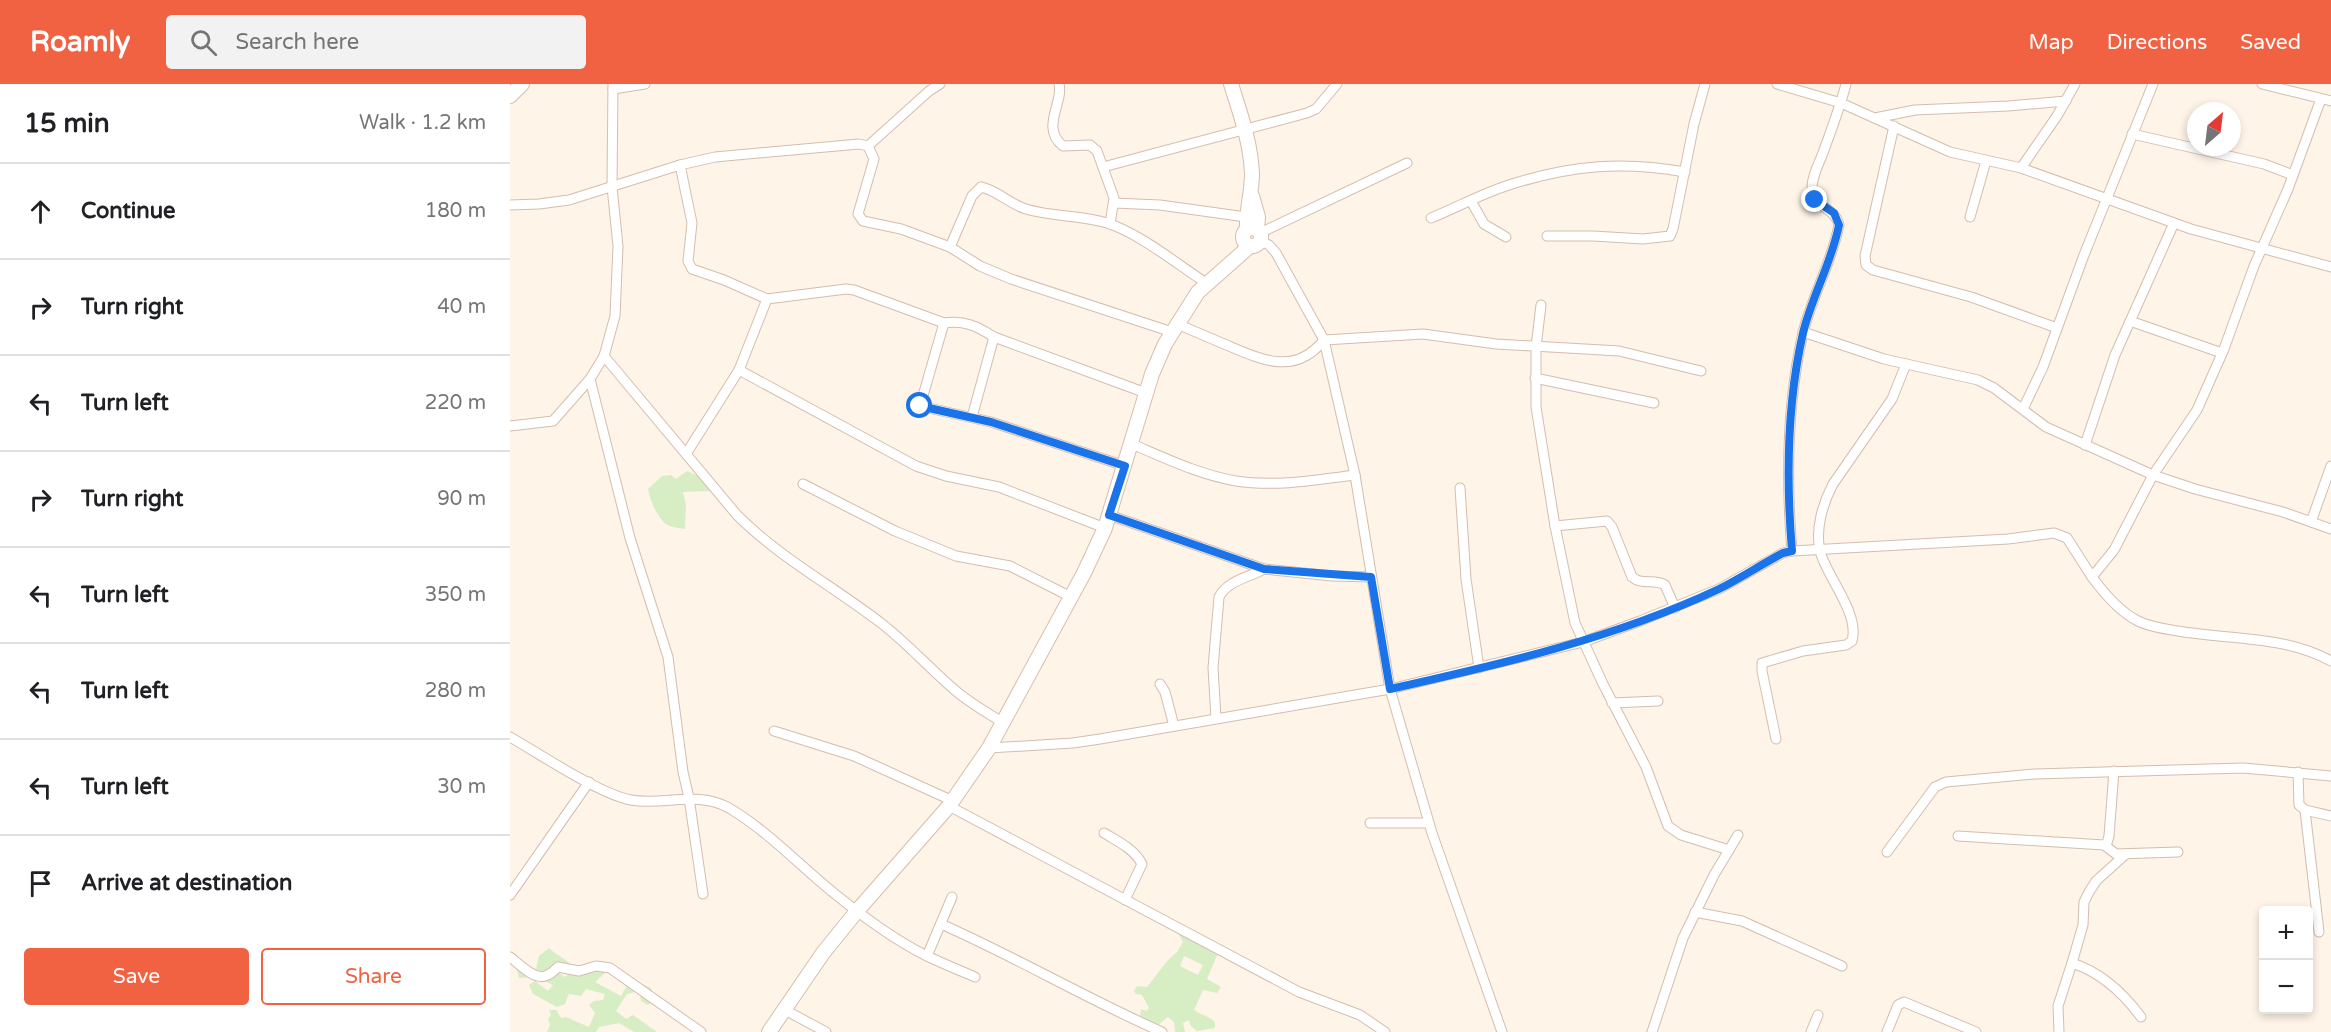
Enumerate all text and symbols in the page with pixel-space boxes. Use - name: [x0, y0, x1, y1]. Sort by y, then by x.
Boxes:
- search box: [166, 15, 586, 69]
- text: Roamly: [30, 25, 130, 59]
- icon: search: [187, 26, 220, 59]
- text: Search here: [235, 29, 359, 55]
- text: Map: [2028, 30, 2074, 55]
- text: Directions: [2107, 30, 2207, 55]
- text: Saved: [2240, 30, 2301, 55]
- north arrow: [2187, 102, 2241, 156]
- text: 15 min: [24, 108, 110, 139]
- text: Walk · 1.2 km: [359, 111, 486, 135]
- route end: [1801, 186, 1827, 212]
- icon: ahead: [24, 195, 57, 228]
- text: Continue: [81, 198, 176, 224]
- text: 180 m: [425, 199, 486, 223]
- icon: right: [24, 291, 57, 324]
- text: Turn right: [81, 294, 183, 320]
- text: 40 m: [437, 295, 486, 319]
- icon: left: [24, 387, 57, 420]
- text: Turn left: [81, 390, 169, 416]
- text: 220 m: [425, 391, 486, 415]
- route start: [906, 392, 932, 418]
- icon: right: [24, 483, 57, 516]
- text: Turn right: [81, 486, 183, 512]
- text: 90 m: [437, 487, 486, 511]
- icon: left: [24, 579, 57, 612]
- text: Turn left: [81, 582, 169, 608]
- text: 350 m: [425, 583, 486, 607]
- icon: left: [24, 675, 57, 708]
- text: Turn left: [81, 678, 169, 704]
- text: 280 m: [425, 679, 486, 703]
- icon: left: [24, 771, 57, 804]
- text: Turn left: [81, 774, 169, 800]
- text: 30 m: [437, 775, 486, 799]
- icon: arrive: [24, 867, 57, 900]
- text: Arrive at destination: [81, 870, 292, 896]
- map controls: [2259, 906, 2313, 1014]
- button: +: [2259, 906, 2313, 960]
- button: Save: [24, 948, 249, 1005]
- button: Share: [261, 948, 486, 1005]
- button: −: [2259, 960, 2313, 1014]

